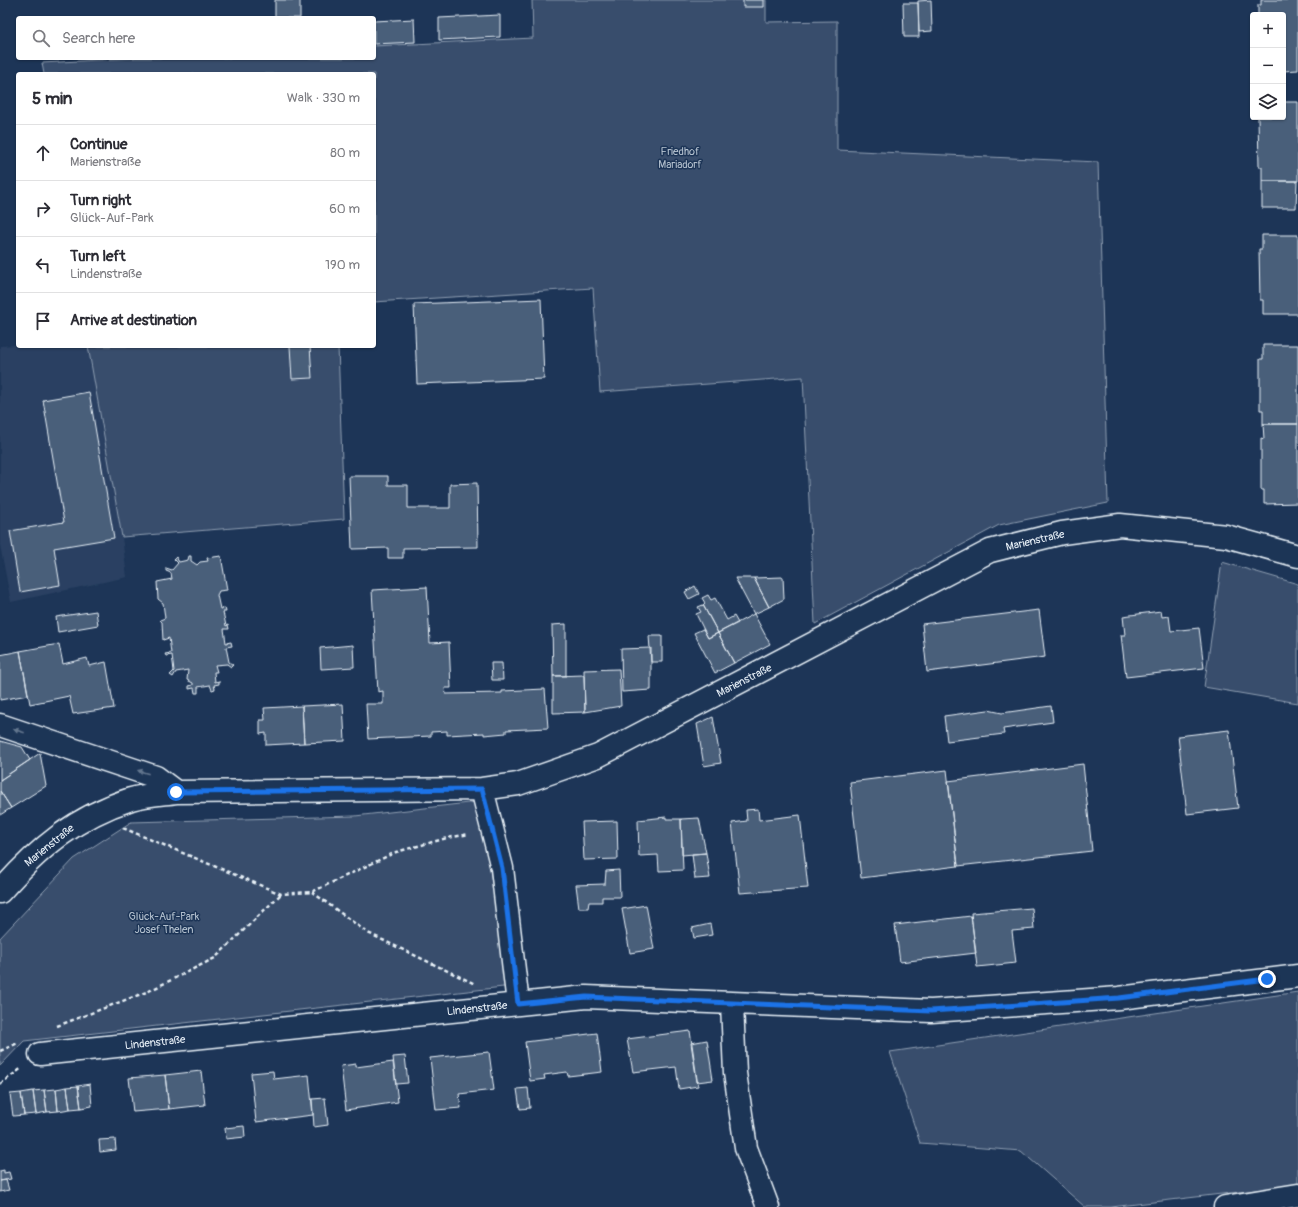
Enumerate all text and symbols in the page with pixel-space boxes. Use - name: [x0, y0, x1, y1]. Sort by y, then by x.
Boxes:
- map controls: [1250, 12, 1286, 120]
- button: +: [1250, 12, 1286, 48]
- search box: [16, 16, 376, 60]
- icon: search: [30, 27, 52, 49]
- text: Search here: [62, 29, 135, 48]
- button: −: [1250, 48, 1286, 84]
- button: layers: [1250, 84, 1286, 120]
- text: 5 min: [32, 88, 72, 109]
- text: Walk · 330 m: [287, 90, 360, 106]
- text: Continue: [70, 135, 128, 154]
- icon: ahead: [32, 142, 54, 164]
- text: 80 m: [330, 145, 360, 161]
- park label: Friedhof Mariadorf: [658, 145, 702, 171]
- text: Marienstraße: [70, 154, 141, 170]
- text: Turn right: [70, 191, 131, 210]
- icon: right: [32, 198, 54, 220]
- text: 60 m: [329, 201, 360, 217]
- text: Glück-Auf-Park: [70, 210, 154, 226]
- text: Turn left: [70, 247, 126, 266]
- icon: left: [32, 254, 54, 276]
- text: 190 m: [325, 257, 360, 273]
- text: Lindenstraße: [70, 266, 142, 282]
- icon: arrive: [32, 310, 54, 332]
- text: Arrive at destination: [70, 311, 197, 330]
- street label: Marienstraße: [1004, 527, 1066, 554]
- street label: Marienstraße: [715, 661, 774, 700]
- one-way arrow: [13, 728, 25, 734]
- one-way arrow: [136, 769, 148, 775]
- route start: [167, 783, 185, 801]
- street label: Marienstraße: [22, 821, 77, 869]
- park label: Glück-Auf-Park Josef Thelen: [129, 910, 200, 936]
- route end: [1258, 970, 1276, 988]
- street label: Lindenstraße: [446, 999, 509, 1018]
- street label: Lindenstraße: [124, 1033, 187, 1052]

